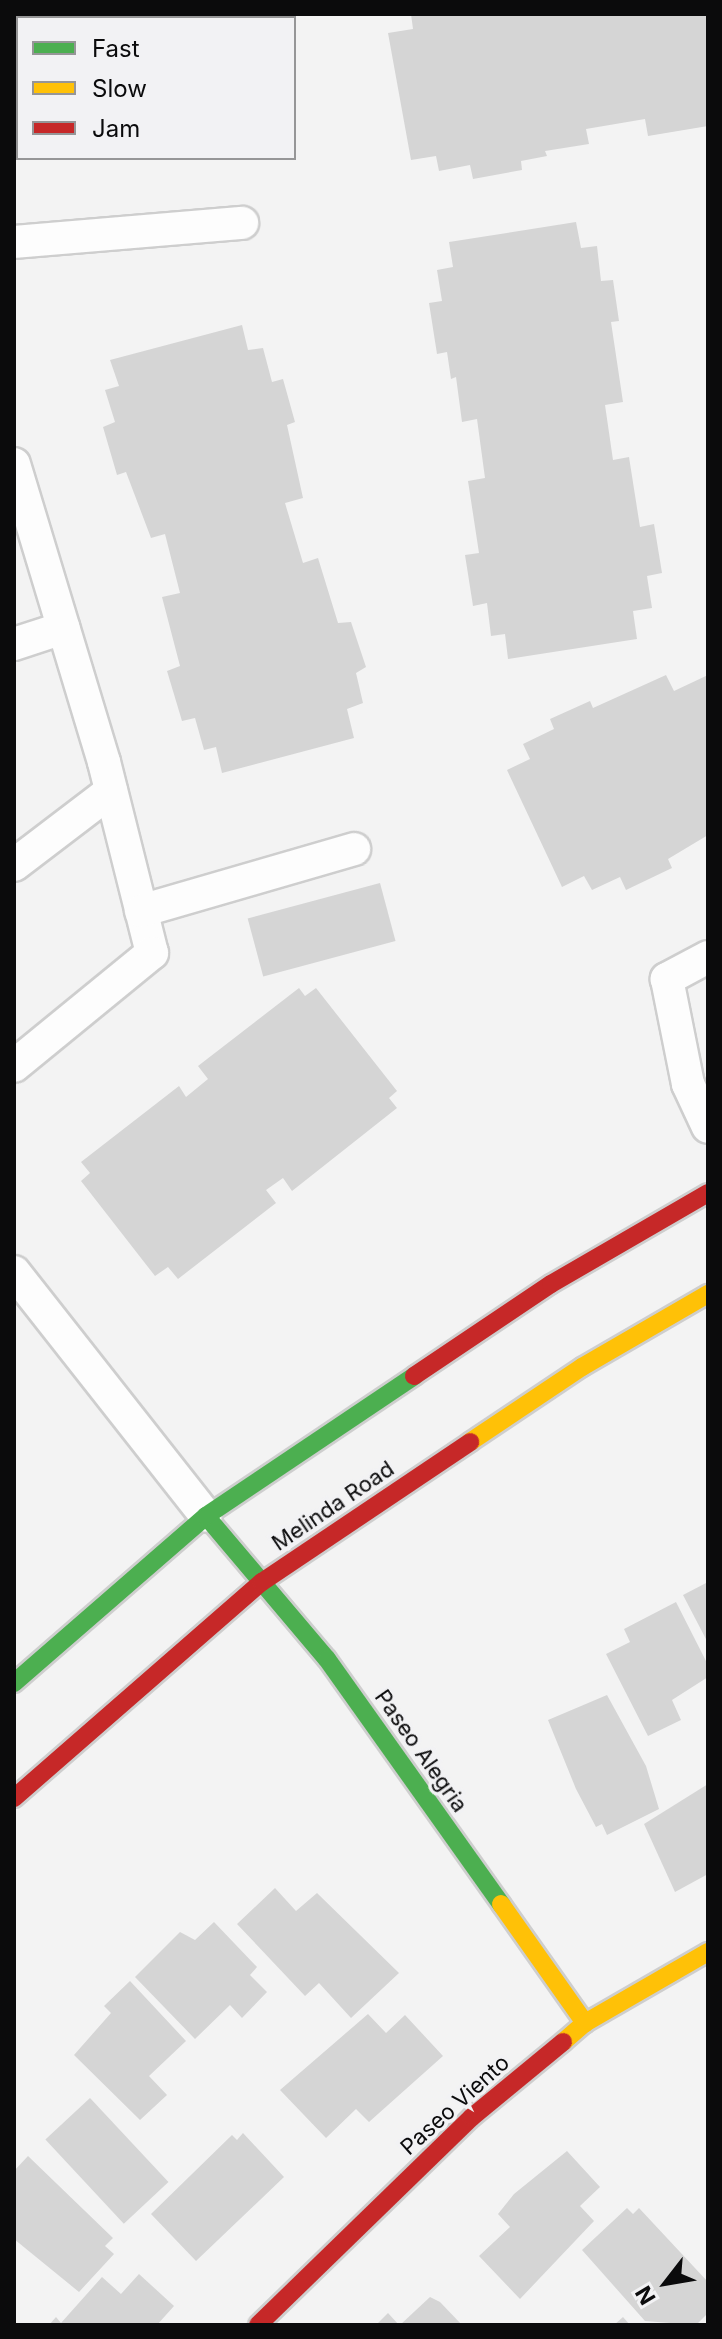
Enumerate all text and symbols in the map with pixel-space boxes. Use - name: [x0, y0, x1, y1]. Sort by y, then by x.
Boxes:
- legend: [16, 16, 296, 160]
- text: Fast: [92, 34, 140, 63]
- text: Slow: [92, 74, 147, 103]
- text: Jam: [92, 114, 140, 143]
- street label: Melinda Road: [267, 1456, 399, 1556]
- street label: Paseo Alegria: [369, 1685, 473, 1817]
- street label: Paseo Viento: [395, 2049, 515, 2161]
- north arrow: [626, 2243, 706, 2323]
- text: N: [630, 2281, 661, 2309]

